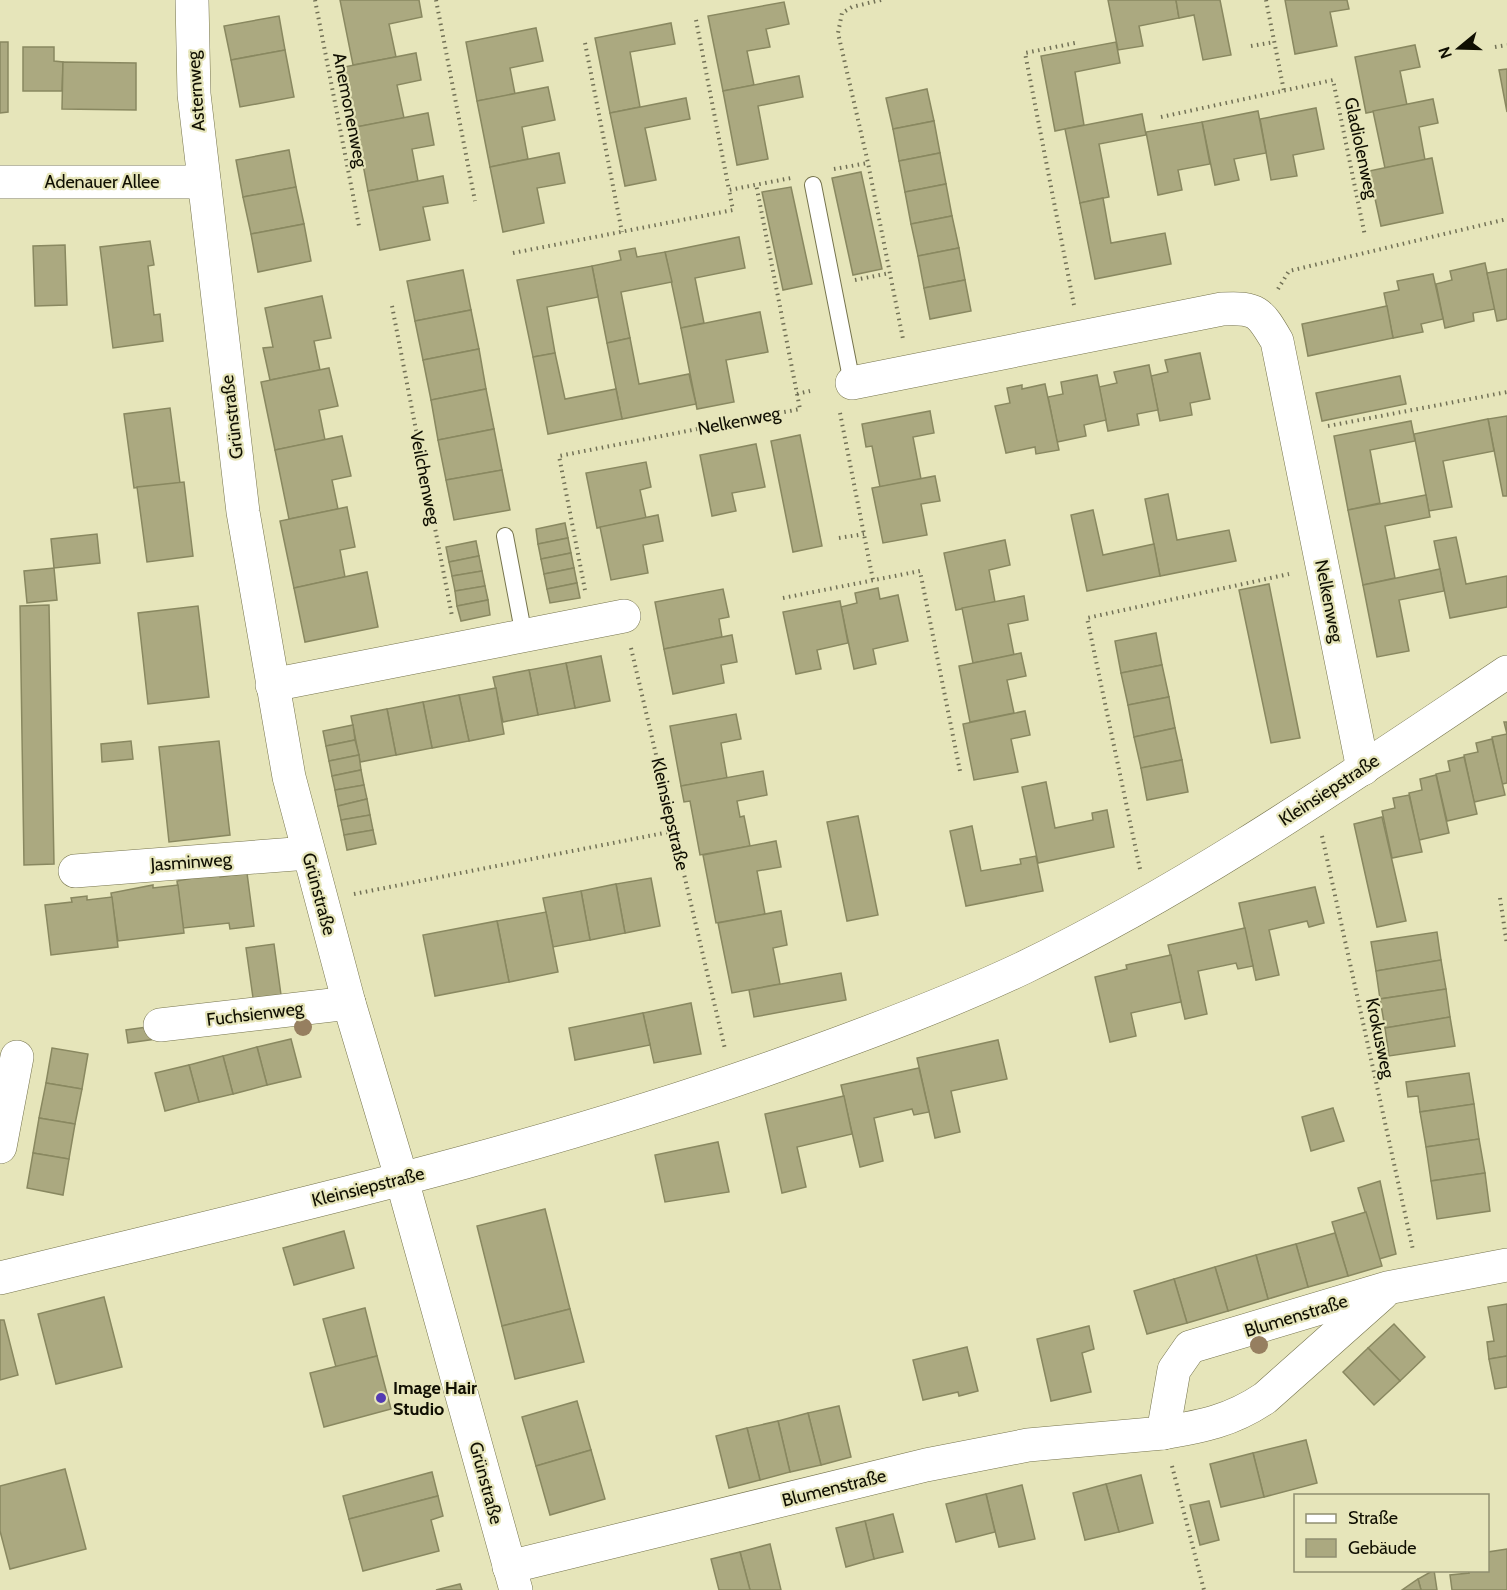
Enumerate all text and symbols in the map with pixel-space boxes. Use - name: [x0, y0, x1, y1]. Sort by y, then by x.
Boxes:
- north arrow: [1429, 18, 1489, 78]
- text: N: [1434, 44, 1456, 61]
- street label: Asternweg: [182, 49, 210, 132]
- street label: Anemonenweg: [328, 51, 372, 170]
- street label: Gladiolenweg: [1340, 95, 1383, 202]
- street label: Adenauer Allee: [45, 171, 160, 193]
- street label: Grünstraße: [216, 374, 248, 460]
- street label: Nelkenweg: [696, 402, 783, 440]
- street label: Veilchenweg: [405, 429, 445, 528]
- street label: Nelkenweg: [1310, 558, 1348, 645]
- street label: Kleinsiepstraße: [1275, 749, 1383, 831]
- street label: Kleinsiepstraße: [646, 755, 694, 873]
- street label: Jasminweg: [149, 848, 233, 876]
- street label: Grünstraße: [297, 850, 341, 938]
- street label: Krokusweg: [1361, 996, 1399, 1081]
- street label: Fuchsienweg: [205, 997, 306, 1031]
- street label: Kleinsiepstraße: [309, 1162, 427, 1212]
- street label: Blumenstraße: [1242, 1290, 1350, 1342]
- place label: Image Hair Studio: [393, 1377, 477, 1420]
- marker: Image Hair Studio: [374, 1391, 388, 1405]
- street label: Grünstraße: [464, 1439, 508, 1527]
- street label: Blumenstraße: [780, 1464, 888, 1512]
- legend: [1294, 1494, 1489, 1572]
- text: Straße: [1348, 1507, 1398, 1529]
- text: Gebäude: [1348, 1537, 1417, 1559]

